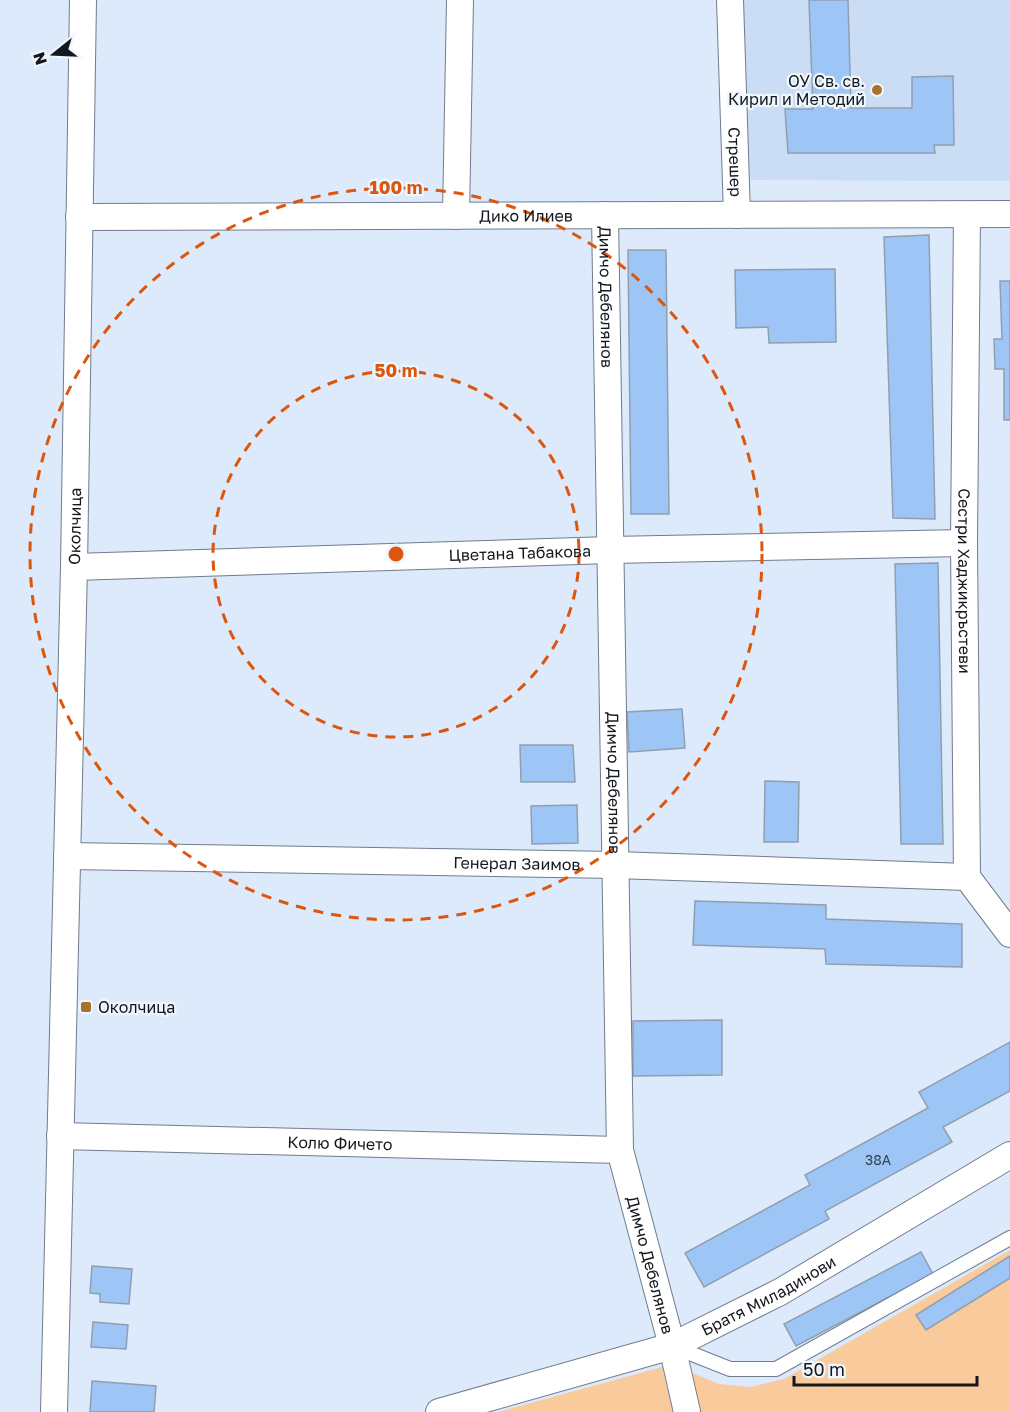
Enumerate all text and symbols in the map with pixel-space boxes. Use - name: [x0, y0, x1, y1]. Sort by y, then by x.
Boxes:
- north arrow: [24, 24, 84, 84]
- text: N: [28, 50, 51, 68]
- place label: ОУ Св. св. Кирил и Методий: [728, 71, 865, 109]
- marker: ОУ Св. св. Кирил и Методий: [870, 83, 884, 97]
- street label: Стрешер: [724, 127, 746, 197]
- text: 100 m: [370, 176, 422, 198]
- street label: Дико Илиев: [479, 205, 573, 226]
- street label: Димчо Дебелянов: [595, 226, 617, 368]
- text: 50 m: [375, 359, 417, 381]
- street label: Околчица: [64, 487, 85, 565]
- street label: Сестри Хаджикръстеви: [954, 488, 975, 674]
- street label: Цветана Табакова: [448, 541, 591, 565]
- centre of rings: [386, 544, 406, 564]
- street label: Димчо Дебелянов: [603, 712, 625, 854]
- street label: Генерал Заимов: [453, 852, 581, 874]
- place label: Околчица: [98, 997, 175, 1017]
- marker: Околчица: [79, 1000, 93, 1014]
- street label: Колю Фичето: [287, 1132, 393, 1154]
- house number: 38A: [865, 1151, 892, 1168]
- street label: Димчо Дебелянов: [623, 1194, 678, 1336]
- street label: Братя Миладинови: [698, 1251, 839, 1340]
- scale bar: [794, 1349, 977, 1387]
- text: 50 m: [803, 1358, 845, 1380]

